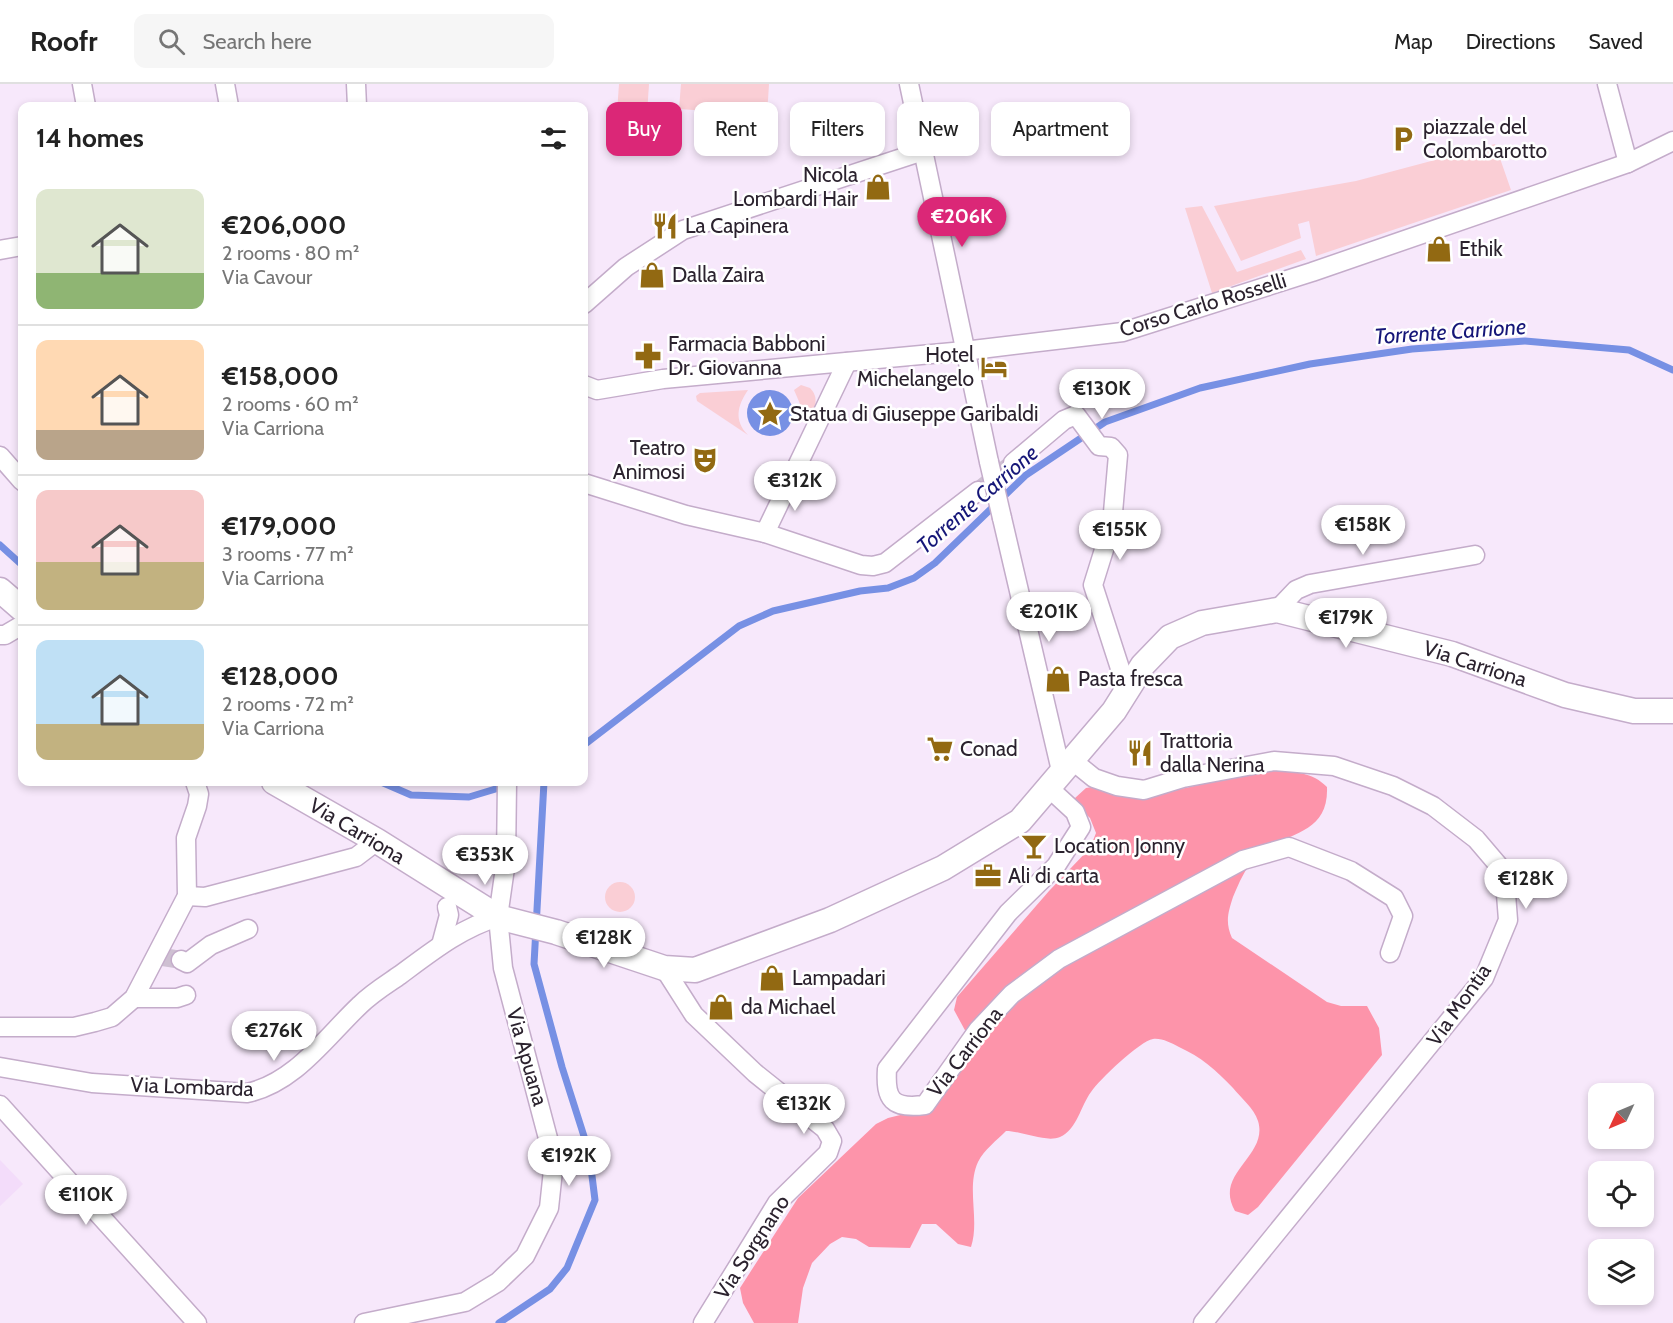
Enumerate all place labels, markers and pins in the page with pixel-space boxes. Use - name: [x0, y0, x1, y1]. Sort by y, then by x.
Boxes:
- place label: piazzale del Colombarotto: [1423, 114, 1547, 163]
- parking icon: piazzale del Colombarotto: [1388, 124, 1418, 154]
- place label: Nicola Lombardi Hair: [733, 162, 858, 211]
- shop icon: Nicola Lombardi Hair: [863, 172, 893, 202]
- pin: €206K: [920, 197, 1004, 248]
- restaurant icon: La Capinera: [650, 211, 680, 241]
- place label: La Capinera: [685, 213, 789, 238]
- shop icon: Ethik: [1424, 234, 1454, 264]
- place label: Ethik: [1459, 236, 1503, 261]
- shop icon: Dalla Zaira: [637, 260, 667, 290]
- place label: Dalla Zaira: [672, 262, 764, 287]
- place label: Farmacia Babboni Dr. Giovanna: [668, 331, 825, 380]
- pharmacy icon: Farmacia Babboni Dr. Giovanna: [633, 341, 663, 371]
- place label: Hotel Michelangelo: [857, 342, 974, 391]
- hotel icon: Hotel Michelangelo: [979, 352, 1009, 382]
- pin: €130K: [1060, 369, 1144, 420]
- place icon: Statua di Giuseppe Garibaldi: [755, 399, 785, 429]
- place label: Statua di Giuseppe Garibaldi: [790, 401, 1038, 426]
- place label: Teatro Animosi: [613, 435, 685, 484]
- theatre icon: Teatro Animosi: [690, 445, 720, 475]
- pin: €312K: [753, 461, 837, 512]
- pin: €158K: [1321, 505, 1405, 556]
- pin: €155K: [1078, 510, 1162, 561]
- pin: €201K: [1007, 592, 1091, 643]
- pin: €179K: [1304, 598, 1388, 649]
- shop icon: Pasta fresca: [1043, 664, 1073, 694]
- place label: Pasta fresca: [1078, 666, 1183, 691]
- place label: Trattoria dalla Nerina: [1160, 728, 1265, 777]
- supermarket icon: Conad: [925, 734, 955, 764]
- place label: Conad: [960, 736, 1018, 761]
- restaurant icon: Trattoria dalla Nerina: [1125, 738, 1155, 768]
- bar icon: Location Jonny: [1019, 831, 1049, 861]
- place label: Location Jonny: [1054, 833, 1186, 858]
- pin: €353K: [443, 835, 527, 886]
- pin: €128K: [1484, 859, 1568, 910]
- office icon: Ali di carta: [973, 861, 1003, 891]
- place label: Ali di carta: [1008, 863, 1099, 888]
- pin: €128K: [562, 918, 646, 969]
- shop icon: Lampadari: [757, 963, 787, 993]
- place label: Lampadari: [792, 965, 886, 990]
- shop icon: da Michael: [706, 992, 736, 1022]
- place label: da Michael: [741, 994, 836, 1019]
- pin: €276K: [232, 1011, 316, 1062]
- pin: €132K: [762, 1084, 846, 1135]
- pin: €192K: [527, 1136, 611, 1187]
- pin: €110K: [44, 1175, 128, 1226]

